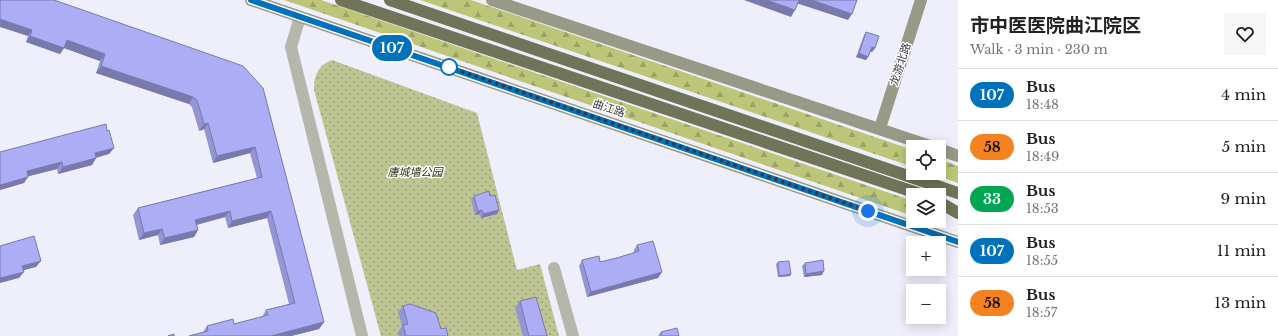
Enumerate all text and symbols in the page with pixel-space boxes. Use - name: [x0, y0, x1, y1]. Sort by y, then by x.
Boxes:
- button: heart: [1224, 13, 1266, 55]
- text: 市中医医院曲江院区: [970, 14, 1141, 37]
- line badge: 107: [369, 35, 415, 61]
- text: 107: [380, 39, 404, 57]
- street label: 龙游北路: [887, 41, 913, 87]
- text: Walk · 3 min · 230 m: [970, 41, 1108, 58]
- unlabelled marker: [440, 58, 458, 76]
- text: Bus: [1026, 77, 1056, 96]
- text: 4 min: [1221, 85, 1266, 104]
- text: 107: [980, 86, 1004, 104]
- street label: 曲江路: [591, 96, 627, 120]
- text: 18:48: [1026, 96, 1059, 113]
- text: Bus: [1026, 129, 1056, 148]
- text: 5 min: [1222, 137, 1266, 156]
- text: 58: [983, 138, 1001, 156]
- map controls: [906, 140, 946, 324]
- button: locate: [906, 140, 946, 180]
- text: 18:49: [1026, 148, 1059, 165]
- park label: 唐城墙公园: [388, 165, 444, 179]
- text: Bus: [1026, 181, 1056, 200]
- button: layers: [906, 188, 946, 228]
- text: 9 min: [1221, 189, 1266, 208]
- text: 33: [983, 190, 1001, 208]
- text: 18:53: [1026, 200, 1059, 217]
- your location: [858, 201, 878, 221]
- text: Bus: [1026, 233, 1056, 252]
- button: +: [906, 236, 946, 276]
- text: 11 min: [1217, 241, 1266, 260]
- text: 107: [980, 242, 1004, 260]
- text: 18:55: [1026, 252, 1058, 269]
- button: −: [906, 284, 946, 324]
- text: Bus: [1026, 285, 1056, 304]
- text: 13 min: [1214, 293, 1266, 312]
- text: 58: [983, 294, 1001, 312]
- text: 18:57: [1026, 304, 1057, 321]

